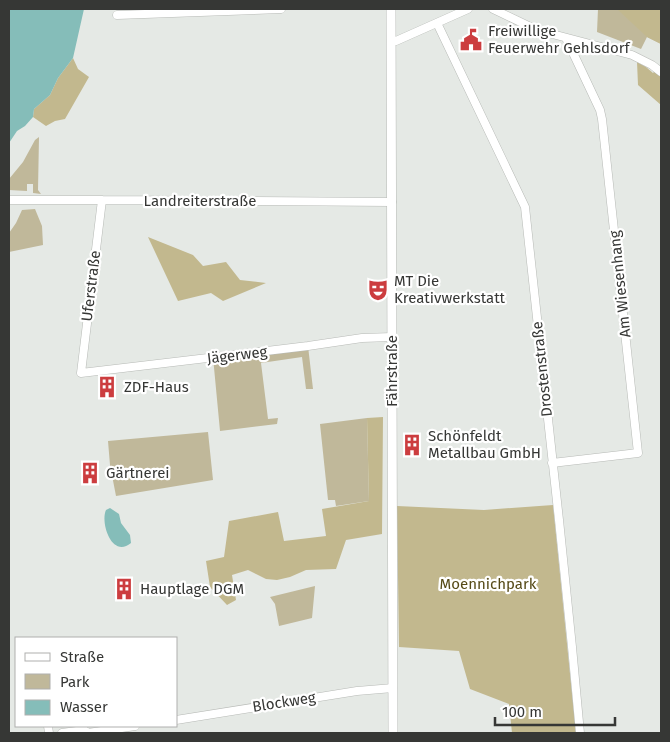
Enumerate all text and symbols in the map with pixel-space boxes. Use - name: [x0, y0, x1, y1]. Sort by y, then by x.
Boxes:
- place label: Freiwillige Feuerwehr Gehlsdorf: [488, 22, 631, 57]
- public building icon: Freiwillige Feuerwehr Gehlsdorf: [458, 27, 484, 53]
- street label: Landreiterstraße: [144, 192, 256, 210]
- street label: Am Wiesenhang: [605, 229, 635, 339]
- street label: Uferstraße: [78, 249, 104, 323]
- place label: MT Die Kreativwerkstatt: [394, 272, 506, 307]
- theatre icon: MT Die Kreativwerkstatt: [365, 277, 391, 303]
- street label: Drostenstraße: [528, 320, 556, 418]
- street label: Fährstraße: [383, 335, 401, 407]
- street label: Jägerweg: [206, 342, 268, 368]
- building icon: ZDF-Haus: [94, 374, 120, 400]
- place label: ZDF-Haus: [124, 378, 189, 396]
- place label: Schönfeldt Metallbau GmbH: [428, 427, 541, 462]
- building icon: Schönfeldt Metallbau GmbH: [399, 432, 425, 458]
- building icon: Gärtnerei: [77, 460, 103, 486]
- place label: Gärtnerei: [106, 464, 170, 482]
- park label: Moennichpark: [440, 575, 537, 593]
- building icon: Hauptlage DGM: [111, 576, 137, 602]
- place label: Hauptlage DGM: [140, 580, 244, 598]
- legend: [15, 637, 178, 727]
- text: Straße: [60, 648, 104, 666]
- text: Park: [60, 673, 90, 691]
- street label: Blockweg: [251, 688, 317, 716]
- scale bar: [495, 694, 615, 726]
- text: Wasser: [60, 698, 108, 716]
- text: 100 m: [502, 703, 542, 721]

